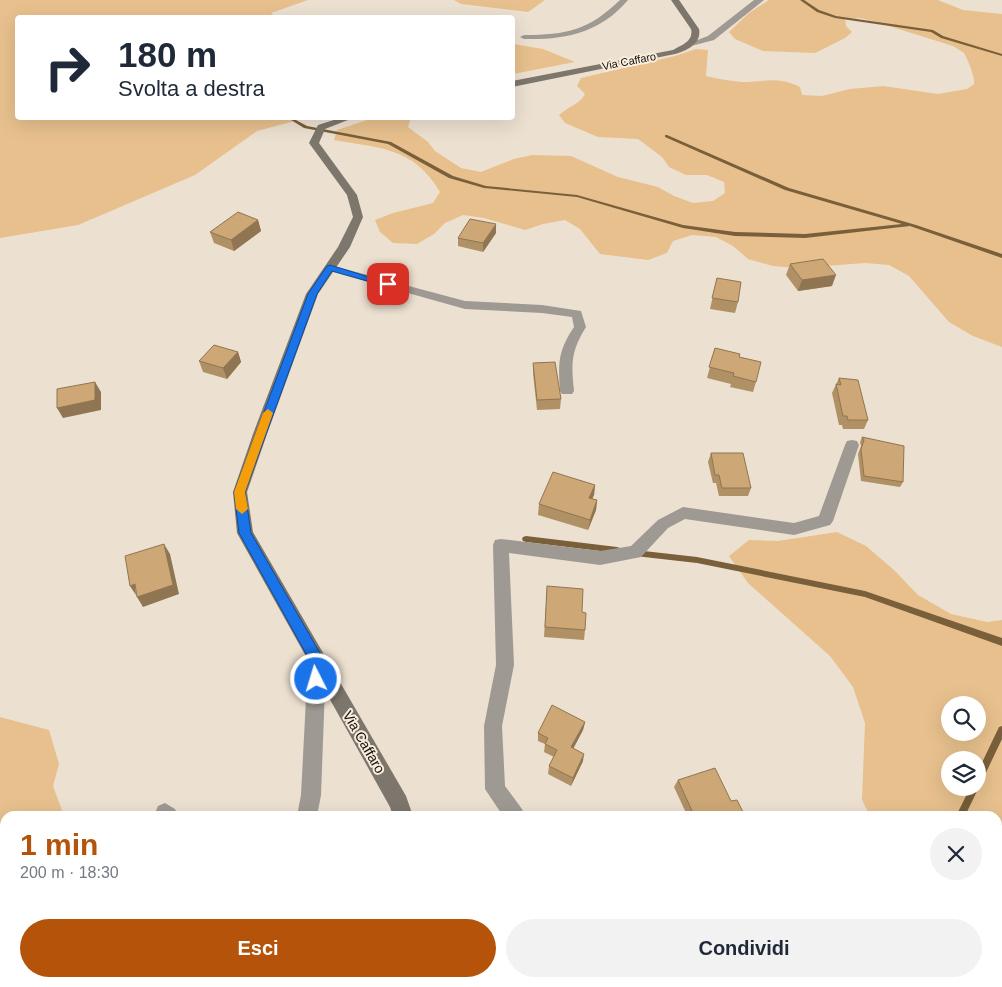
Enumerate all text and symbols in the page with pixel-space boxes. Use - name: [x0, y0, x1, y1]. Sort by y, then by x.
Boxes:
- icon: right: [35, 35, 100, 100]
- text: 180 m: [118, 35, 217, 74]
- street label: Via Caffaro: [601, 50, 657, 72]
- text: Svolta a destra: [118, 76, 265, 101]
- pin: [367, 263, 409, 305]
- icon: arrive: [374, 270, 402, 298]
- position arrow: [289, 652, 341, 704]
- map controls: [941, 696, 986, 796]
- button: search: [941, 696, 986, 741]
- street label: Via Caffaro: [340, 708, 388, 776]
- button: layers: [941, 751, 986, 796]
- text: 1 min: [20, 828, 98, 861]
- button: close: [930, 828, 982, 880]
- text: 200 m · 18:30: [20, 864, 119, 881]
- button: Esci: [20, 919, 496, 977]
- button: Condividi: [506, 919, 982, 977]

